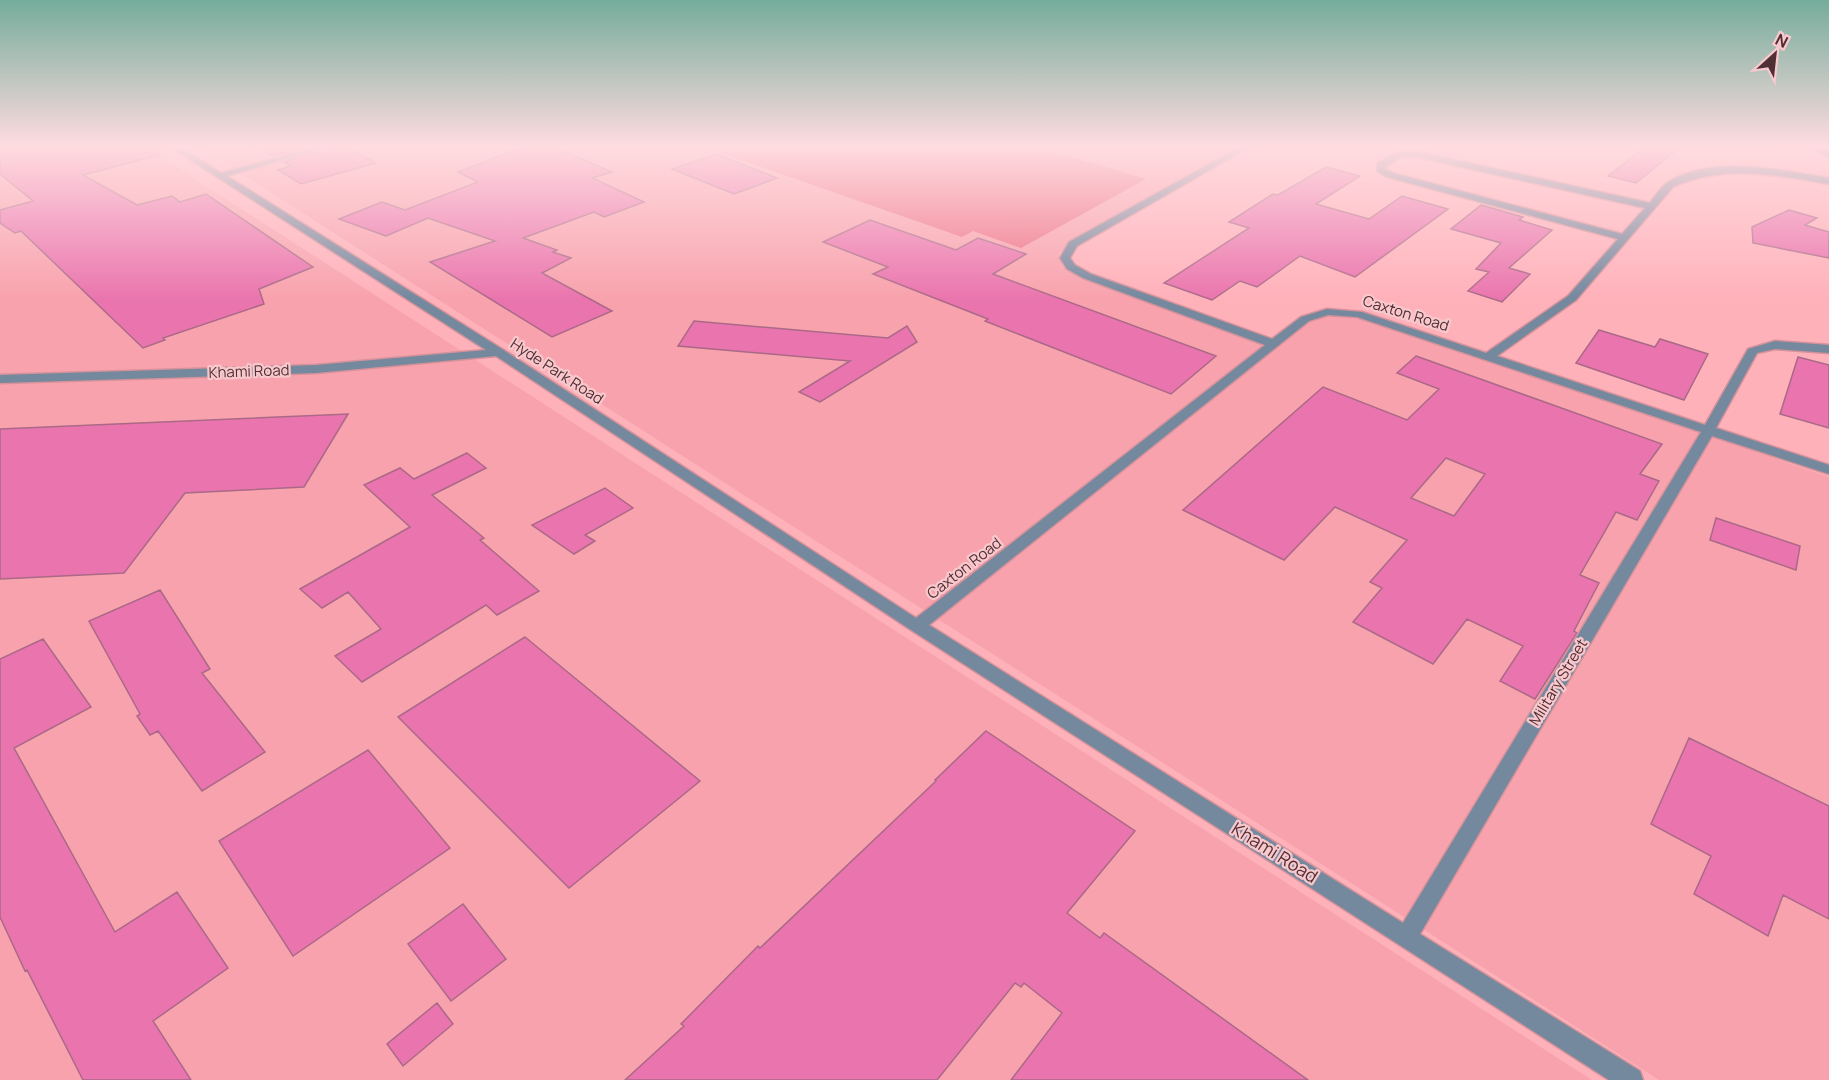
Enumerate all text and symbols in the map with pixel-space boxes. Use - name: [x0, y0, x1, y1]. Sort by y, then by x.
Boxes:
- north arrow: [1745, 24, 1805, 84]
- text: N: [1772, 28, 1792, 53]
- street label: Caxton Road: [1360, 290, 1452, 336]
- street label: Hyde Park Road: [506, 333, 608, 409]
- street label: Khami Road: [208, 359, 290, 383]
- street label: Caxton Road: [922, 532, 1006, 604]
- street label: Military Street: [1524, 635, 1592, 729]
- street label: Khami Road: [1227, 816, 1323, 888]

